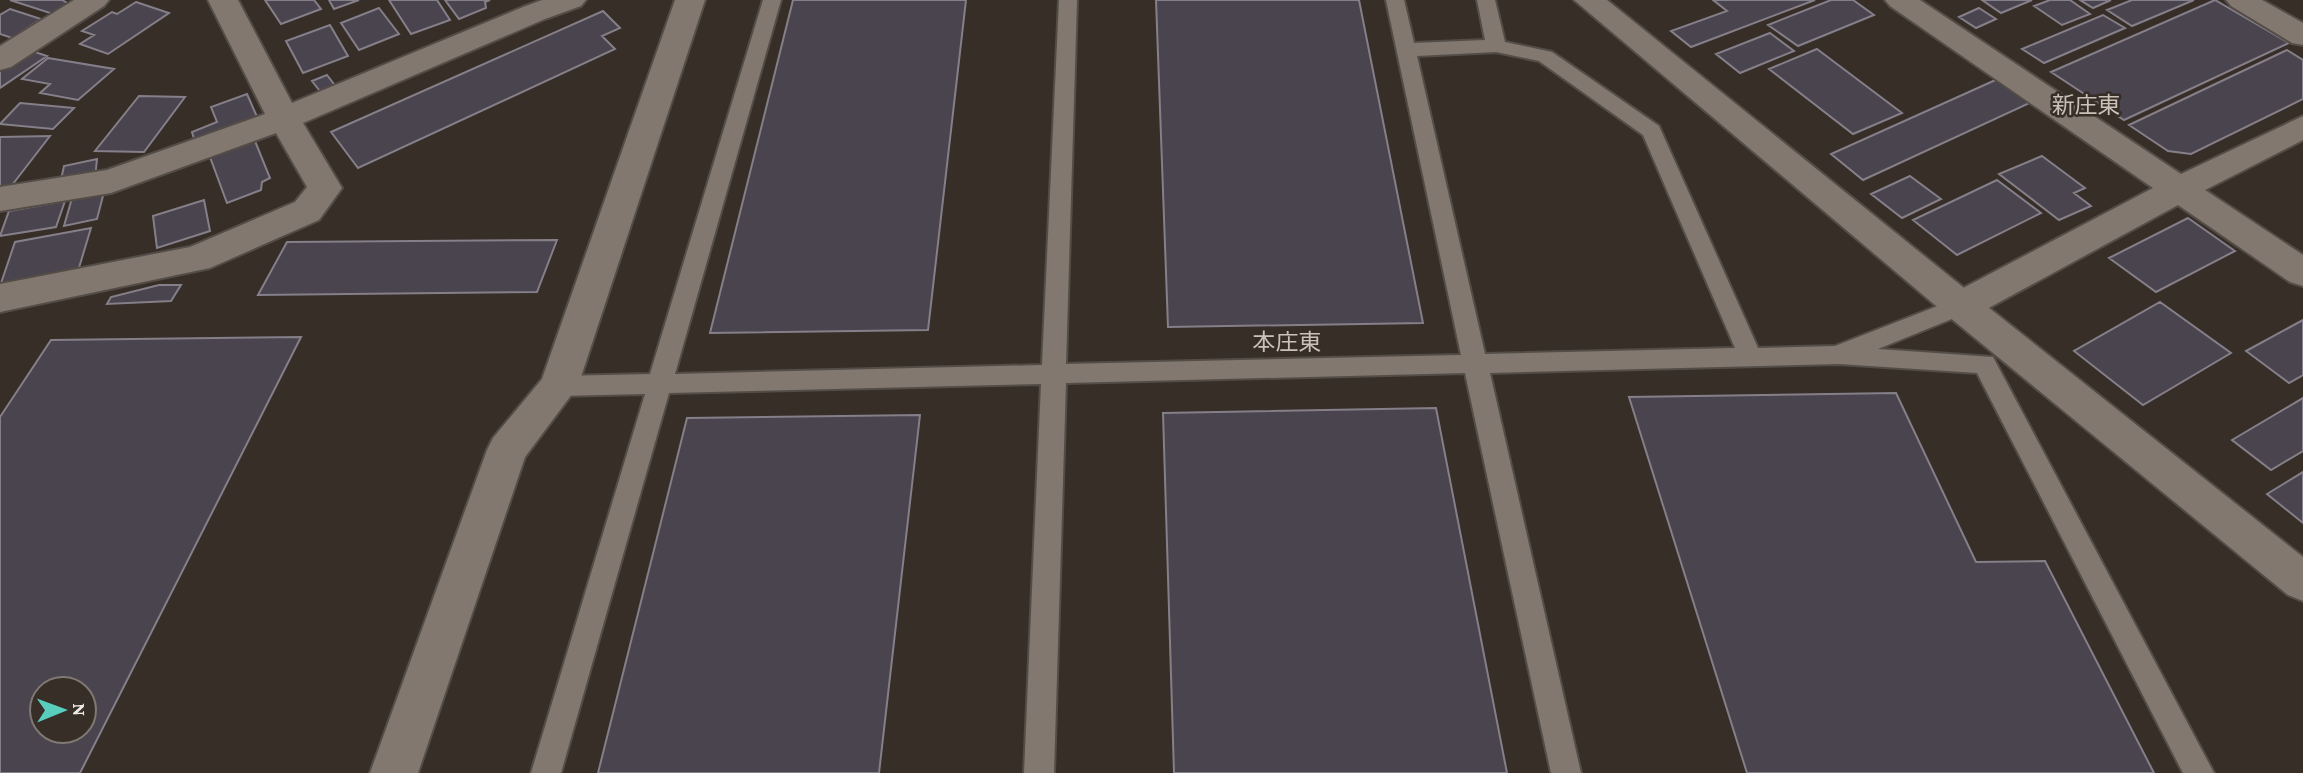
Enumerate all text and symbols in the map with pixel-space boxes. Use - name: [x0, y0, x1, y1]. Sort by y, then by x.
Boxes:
- district label: 新庄東: [2052, 92, 2121, 118]
- district label: 本庄東: [1253, 329, 1322, 355]
- north arrow: [28, 675, 98, 745]
- text: N: [69, 703, 90, 716]

